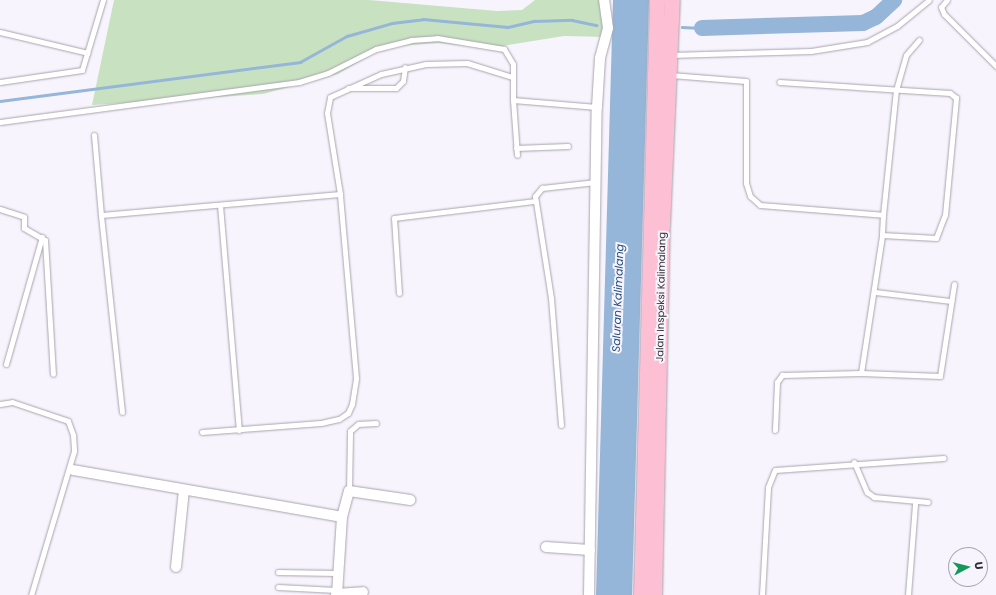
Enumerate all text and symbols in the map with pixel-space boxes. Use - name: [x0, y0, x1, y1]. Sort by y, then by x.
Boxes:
- street label: Jalan Inspeksi Kalimalang: [654, 232, 668, 362]
- water label: Saluran Kalimalang: [610, 244, 626, 352]
- north arrow: [948, 547, 988, 587]
- text: U: [971, 561, 987, 570]

